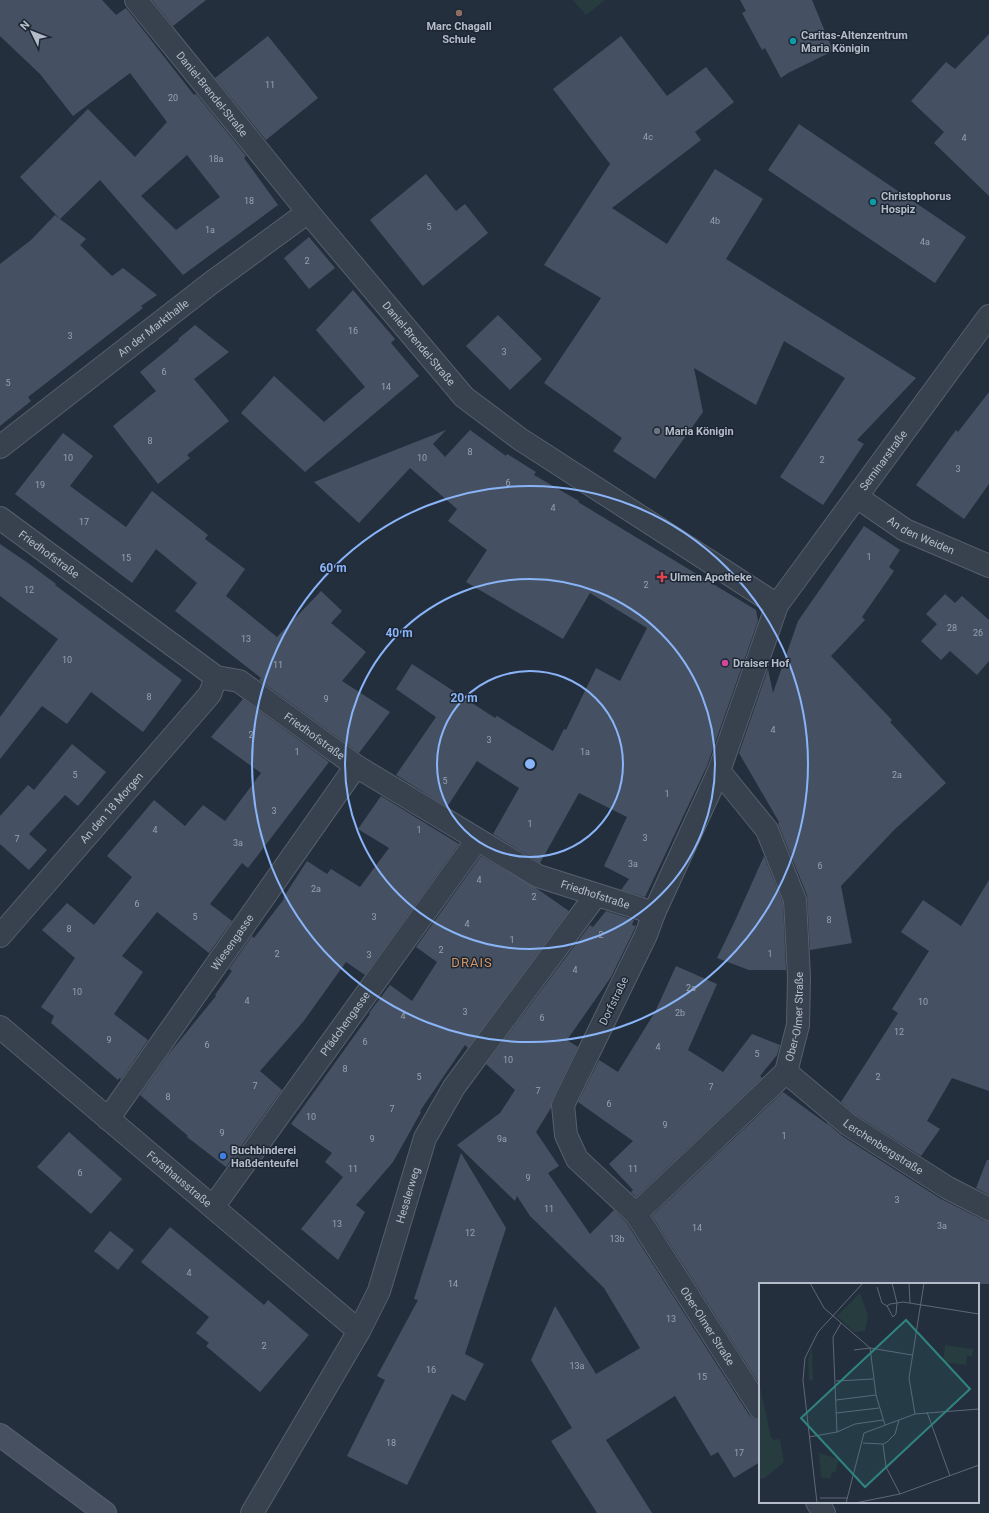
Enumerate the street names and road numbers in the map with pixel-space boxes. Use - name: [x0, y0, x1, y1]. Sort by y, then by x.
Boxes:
- street label: Daniel-Brendel-Straße: [174, 49, 251, 139]
- street label: An der Markthalle: [115, 296, 191, 360]
- street label: Daniel-Brendel-Straße: [380, 299, 458, 388]
- street label: Seminarstraße: [857, 427, 910, 493]
- street label: An den Weiden: [885, 513, 957, 557]
- street label: Friedhofstraße: [16, 528, 82, 581]
- street label: Friedhofstraße: [282, 710, 348, 762]
- street label: An den 18 Morgen: [77, 769, 146, 846]
- street label: Friedhofstraße: [559, 877, 632, 911]
- street label: Wiesengasse: [208, 912, 256, 973]
- street label: Ober-Olmer Straße: [782, 971, 806, 1063]
- street label: Dorfstraße: [597, 975, 631, 1027]
- street label: Pfädchengasse: [317, 989, 373, 1058]
- street label: Lerchenbergstraße: [841, 1117, 926, 1177]
- street label: Forsthausstraße: [145, 1148, 214, 1210]
- street label: Hesslerweg: [393, 1166, 422, 1225]
- street label: Ober-Olmer Straße: [678, 1284, 738, 1368]

